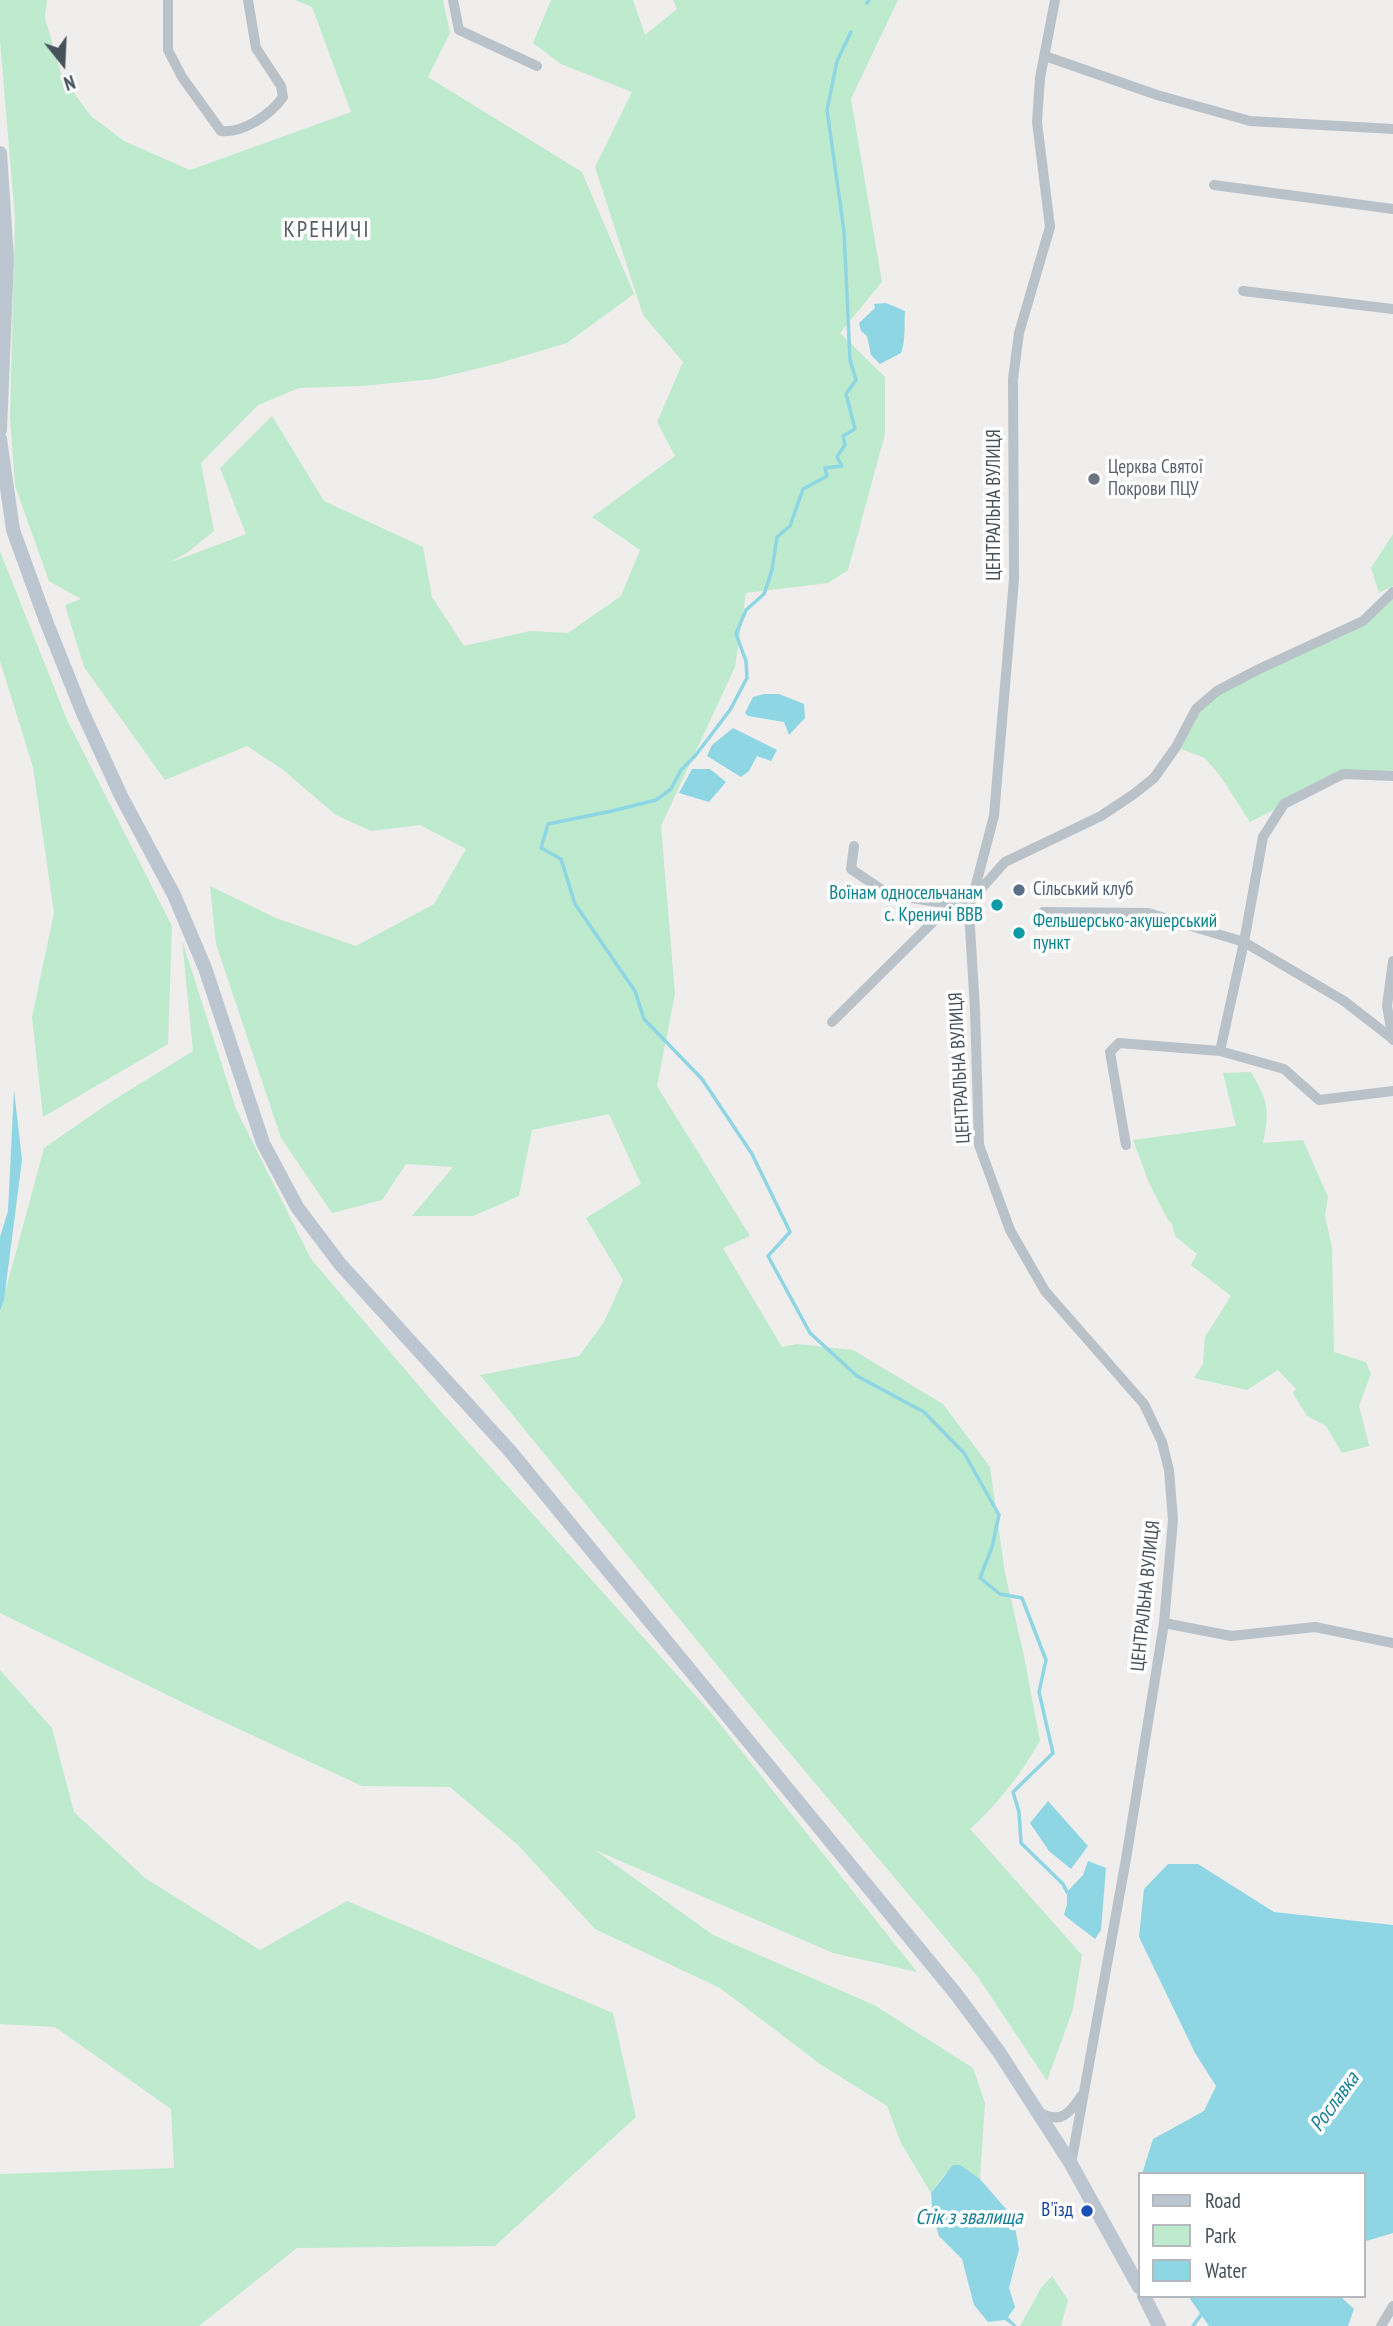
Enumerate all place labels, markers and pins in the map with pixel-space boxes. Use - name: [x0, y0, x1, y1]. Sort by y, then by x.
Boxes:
- place label: Церква Святої Покрови ПЦУ: [1108, 457, 1203, 501]
- marker: Церква Святої Покрови ПЦУ: [1086, 471, 1102, 487]
- place label: Сільський клуб: [1033, 879, 1133, 901]
- marker: Сільський клуб: [1011, 882, 1027, 898]
- place label: Воїнам односельчанам с. Креничі ВВВ: [829, 883, 983, 927]
- marker: Воїнам односельчанам с. Креничі ВВВ: [989, 897, 1005, 913]
- place label: Фельшерсько-акушерський пункт: [1033, 911, 1217, 955]
- marker: Фельшерсько-акушерський пункт: [1011, 925, 1027, 941]
- place label: В'їзд: [1041, 2200, 1073, 2222]
- marker: В'їзд: [1079, 2203, 1095, 2219]

